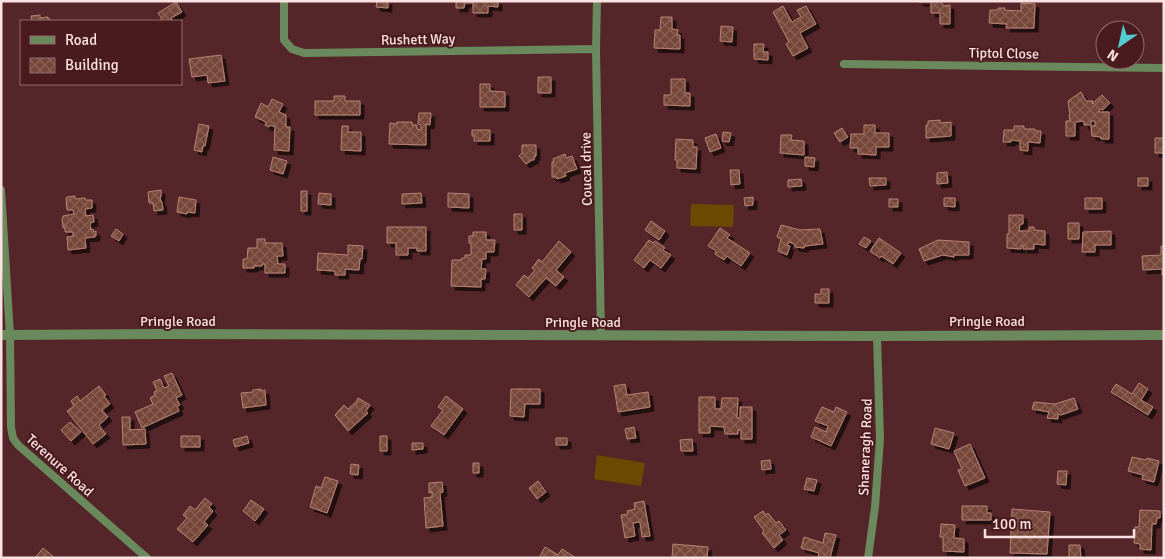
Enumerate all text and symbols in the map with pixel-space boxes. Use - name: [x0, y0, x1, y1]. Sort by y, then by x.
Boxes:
- legend: [20, 20, 182, 85]
- north arrow: [1095, 20, 1145, 70]
- street label: Rushett Way: [381, 30, 456, 49]
- text: Road: [65, 31, 97, 49]
- street label: Tiptol Close: [969, 44, 1039, 63]
- text: N: [1104, 46, 1122, 65]
- text: Building: [65, 56, 119, 74]
- street label: Coucal drive: [577, 132, 596, 206]
- street label: Pringle Road: [140, 313, 216, 330]
- street label: Pringle Road: [949, 313, 1025, 330]
- street label: Pringle Road: [545, 314, 621, 331]
- street label: Shaneragh Road: [855, 398, 876, 496]
- street label: Terenure Road: [22, 431, 97, 500]
- scale bar: [985, 506, 1134, 538]
- text: 100 m: [992, 515, 1032, 533]

